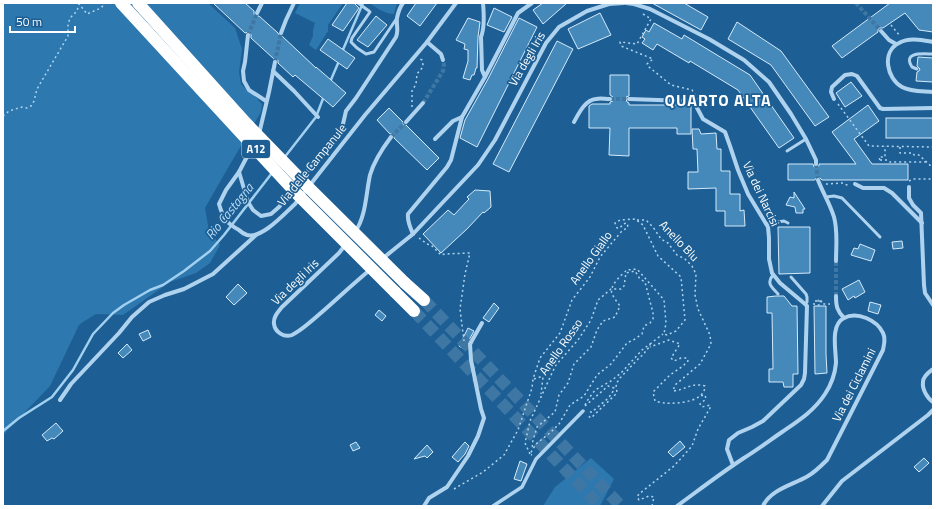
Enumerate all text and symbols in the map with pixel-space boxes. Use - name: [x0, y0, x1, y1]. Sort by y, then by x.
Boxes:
- scale bar: [10, 8, 75, 34]
- text: 50 m: [16, 12, 42, 31]
- street label: Via degli Iris: [503, 28, 550, 90]
- district label: QUARTO ALTA: [664, 88, 772, 112]
- street label: Via delle Campanule: [272, 119, 351, 210]
- road number: A12: [242, 140, 270, 158]
- street label: Via dei Narcisi: [738, 158, 785, 230]
- water label: Rio Castagna: [200, 177, 259, 244]
- street label: Anello Blu: [655, 216, 704, 265]
- street label: Anello Giallo: [565, 227, 617, 288]
- street label: Via degli Iris: [266, 254, 323, 309]
- street label: Anello Rosso: [534, 315, 587, 379]
- street label: Via dei Ciclamini: [827, 344, 880, 425]

